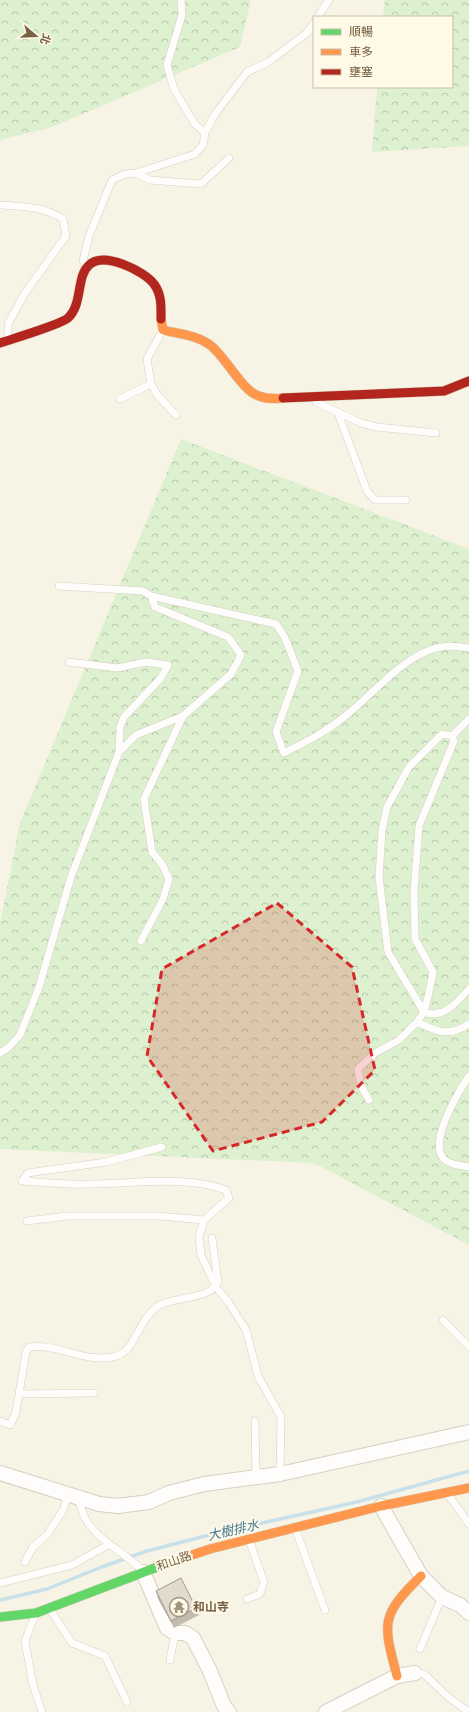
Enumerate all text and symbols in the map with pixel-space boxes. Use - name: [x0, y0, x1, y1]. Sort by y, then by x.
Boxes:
- north arrow: [16, 16, 56, 56]
- legend: [313, 16, 453, 88]
- text: 順暢: [349, 25, 373, 39]
- text: 北: [38, 32, 53, 46]
- text: 車多: [349, 45, 373, 59]
- text: 壅塞: [349, 65, 373, 79]
- water label: 大樹排水: [206, 1517, 261, 1543]
- street label: 和山路: [155, 1549, 193, 1573]
- temple icon: 和山寺: [168, 1596, 190, 1618]
- place label: 和山寺: [193, 1600, 229, 1614]

